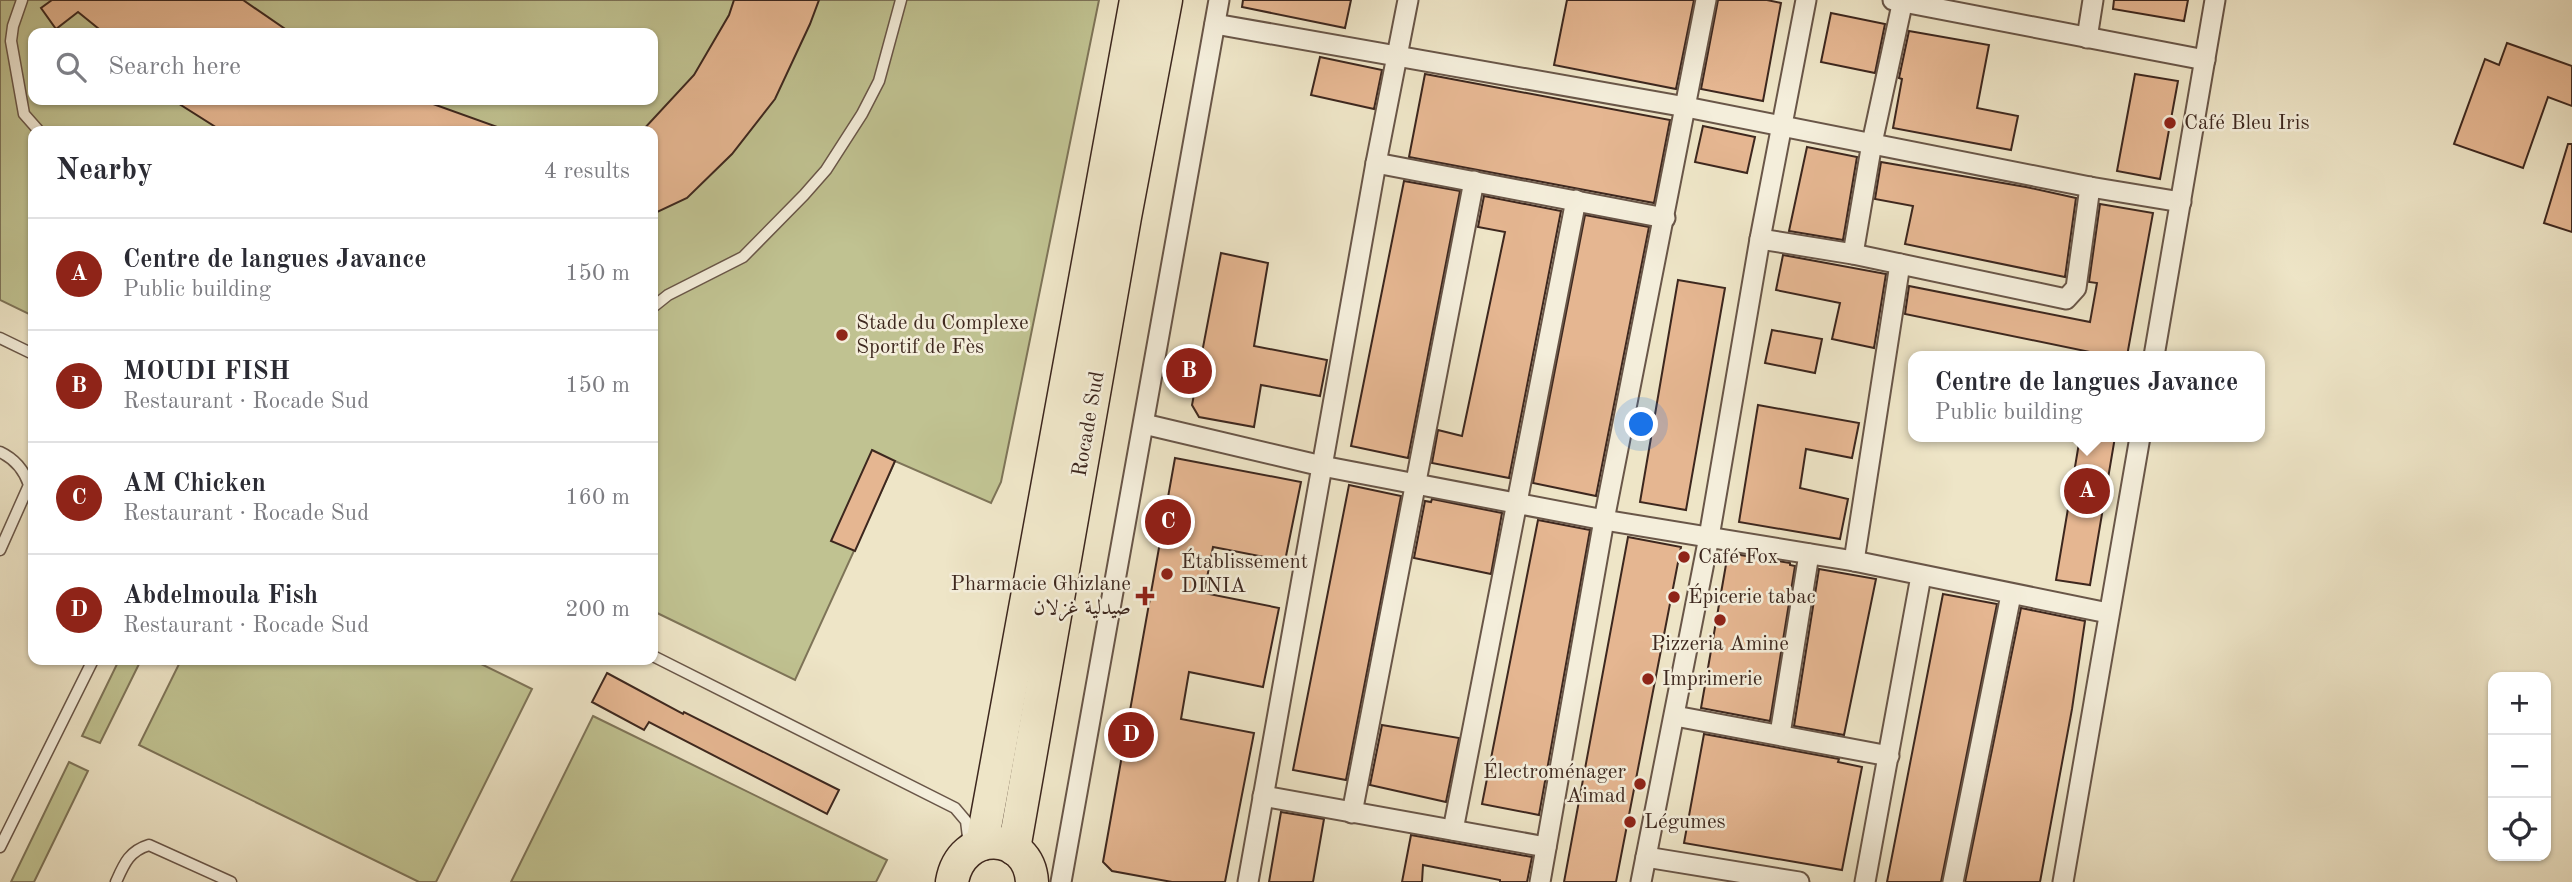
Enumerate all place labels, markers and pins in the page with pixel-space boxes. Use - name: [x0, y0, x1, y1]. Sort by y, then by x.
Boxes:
- place label: Café Bleu Iris: [2184, 113, 2310, 134]
- marker: Café Bleu Iris: [2162, 115, 2178, 131]
- place label: Stade du Complexe Sportif de Fès: [856, 313, 1029, 358]
- marker: Stade du Complexe Sportif de Fès: [834, 327, 850, 343]
- pin: B: [1166, 345, 1212, 397]
- pin: A: [2064, 465, 2110, 517]
- pin: C: [1145, 496, 1191, 548]
- place label: Café Fox: [1698, 547, 1779, 568]
- place label: Établissement DINIA: [1181, 548, 1308, 597]
- marker: Café Fox: [1676, 549, 1692, 565]
- marker: Établissement DINIA: [1159, 566, 1175, 582]
- place label: Pharmacie Ghizlane صيدلية غزلان: [950, 574, 1131, 622]
- place label: Épicerie tabac: [1688, 583, 1816, 608]
- marker: Pharmacie Ghizlane صيدلية غزلان: [1137, 588, 1153, 604]
- marker: Épicerie tabac: [1666, 589, 1682, 605]
- marker: Pizzeria Amine: [1712, 612, 1728, 628]
- place label: Pizzeria Amine: [1651, 634, 1789, 655]
- place label: Imprimerie: [1662, 669, 1762, 690]
- marker: Imprimerie: [1640, 671, 1656, 687]
- pin: D: [1108, 709, 1154, 761]
- place label: Électroménager Aimad: [1483, 758, 1626, 807]
- marker: Électroménager Aimad: [1632, 776, 1648, 792]
- place label: Légumes: [1644, 812, 1726, 833]
- marker: Légumes: [1622, 814, 1638, 830]

